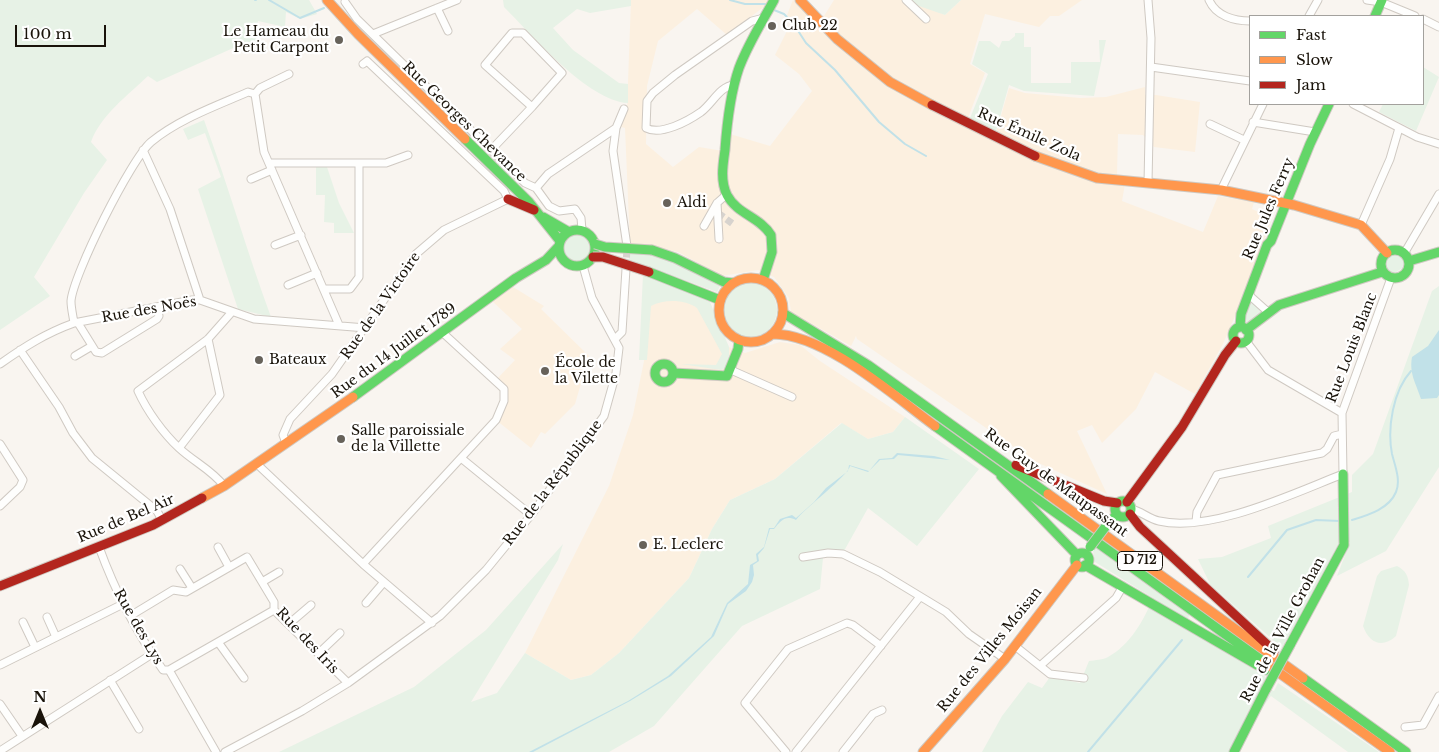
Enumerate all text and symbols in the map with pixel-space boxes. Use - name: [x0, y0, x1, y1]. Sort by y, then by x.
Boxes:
- scale bar: [18, 15, 109, 47]
- legend: [1249, 15, 1424, 105]
- place label: Club 22: [782, 18, 838, 34]
- marker: Club 22: [766, 20, 778, 32]
- text: 100 m: [23, 24, 72, 43]
- place label: Le Hameau du Petit Carpont: [223, 24, 329, 56]
- text: Fast: [1296, 25, 1326, 44]
- marker: Le Hameau du Petit Carpont: [333, 34, 345, 46]
- text: Slow: [1296, 50, 1333, 69]
- street label: Rue Georges Chevance: [399, 59, 529, 185]
- text: Jam: [1296, 75, 1326, 94]
- street label: Rue Émile Zola: [975, 105, 1083, 165]
- street label: Rue Jules Ferry: [1240, 155, 1298, 263]
- place label: Aldi: [677, 195, 707, 211]
- marker: Aldi: [661, 197, 673, 209]
- street label: Rue de la Victoire: [338, 249, 424, 363]
- street label: Rue Louis Blanc: [1323, 291, 1381, 405]
- street label: Rue des Noës: [100, 293, 198, 327]
- street label: Rue du 14 Juillet 1789: [328, 300, 460, 402]
- place label: Bateaux: [269, 352, 326, 368]
- marker: Bateaux: [253, 354, 265, 366]
- place label: École de la Vilette: [555, 355, 618, 388]
- marker: École de la Vilette: [539, 365, 551, 377]
- street label: Rue de la République: [500, 417, 606, 549]
- place label: Salle paroissiale de la Villette: [351, 423, 464, 456]
- street label: Rue Guy de Maupassant: [981, 425, 1131, 541]
- marker: Salle paroissiale de la Villette: [335, 433, 347, 445]
- street label: Rue de Bel Air: [75, 491, 177, 547]
- place label: E. Leclerc: [653, 537, 723, 553]
- marker: E. Leclerc: [637, 539, 649, 551]
- road number: D 712: [1118, 552, 1162, 570]
- street label: Rue de la Ville Grohan: [1238, 555, 1328, 705]
- street label: Rue des Villes Moisan: [934, 584, 1046, 716]
- street label: Rue des Lys: [110, 586, 166, 668]
- street label: Rue des Iris: [272, 605, 342, 677]
- north arrow: [15, 687, 65, 737]
- text: N: [33, 688, 47, 706]

